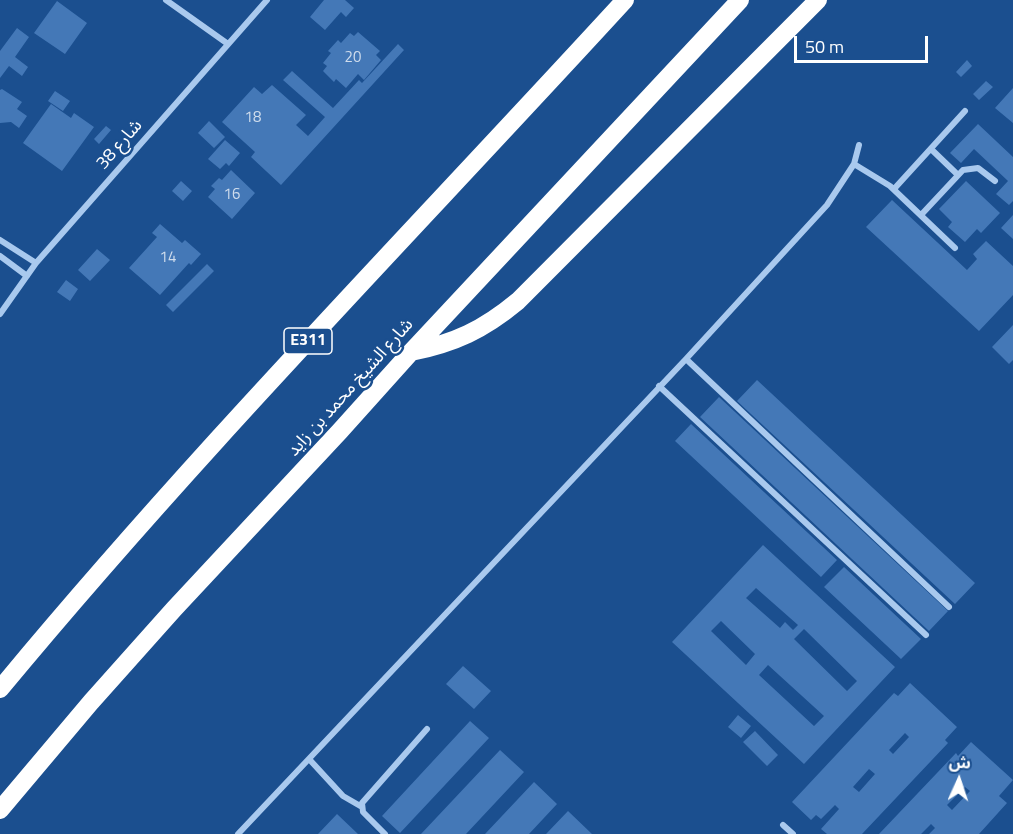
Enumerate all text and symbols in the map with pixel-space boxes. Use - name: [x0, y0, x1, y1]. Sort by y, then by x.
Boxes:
- scale bar: [797, 24, 930, 62]
- text: 50 m: [805, 33, 844, 60]
- house number: 20: [345, 49, 361, 67]
- house number: 18: [245, 109, 261, 127]
- street label: شارع 38: [92, 116, 148, 174]
- house number: 16: [224, 186, 240, 204]
- house number: 14: [160, 249, 176, 267]
- street label: شارع الشيخ محمد بن زايد: [283, 315, 419, 461]
- road number: E311: [284, 328, 332, 354]
- text: ش: [948, 749, 972, 775]
- north arrow: [929, 750, 989, 810]

